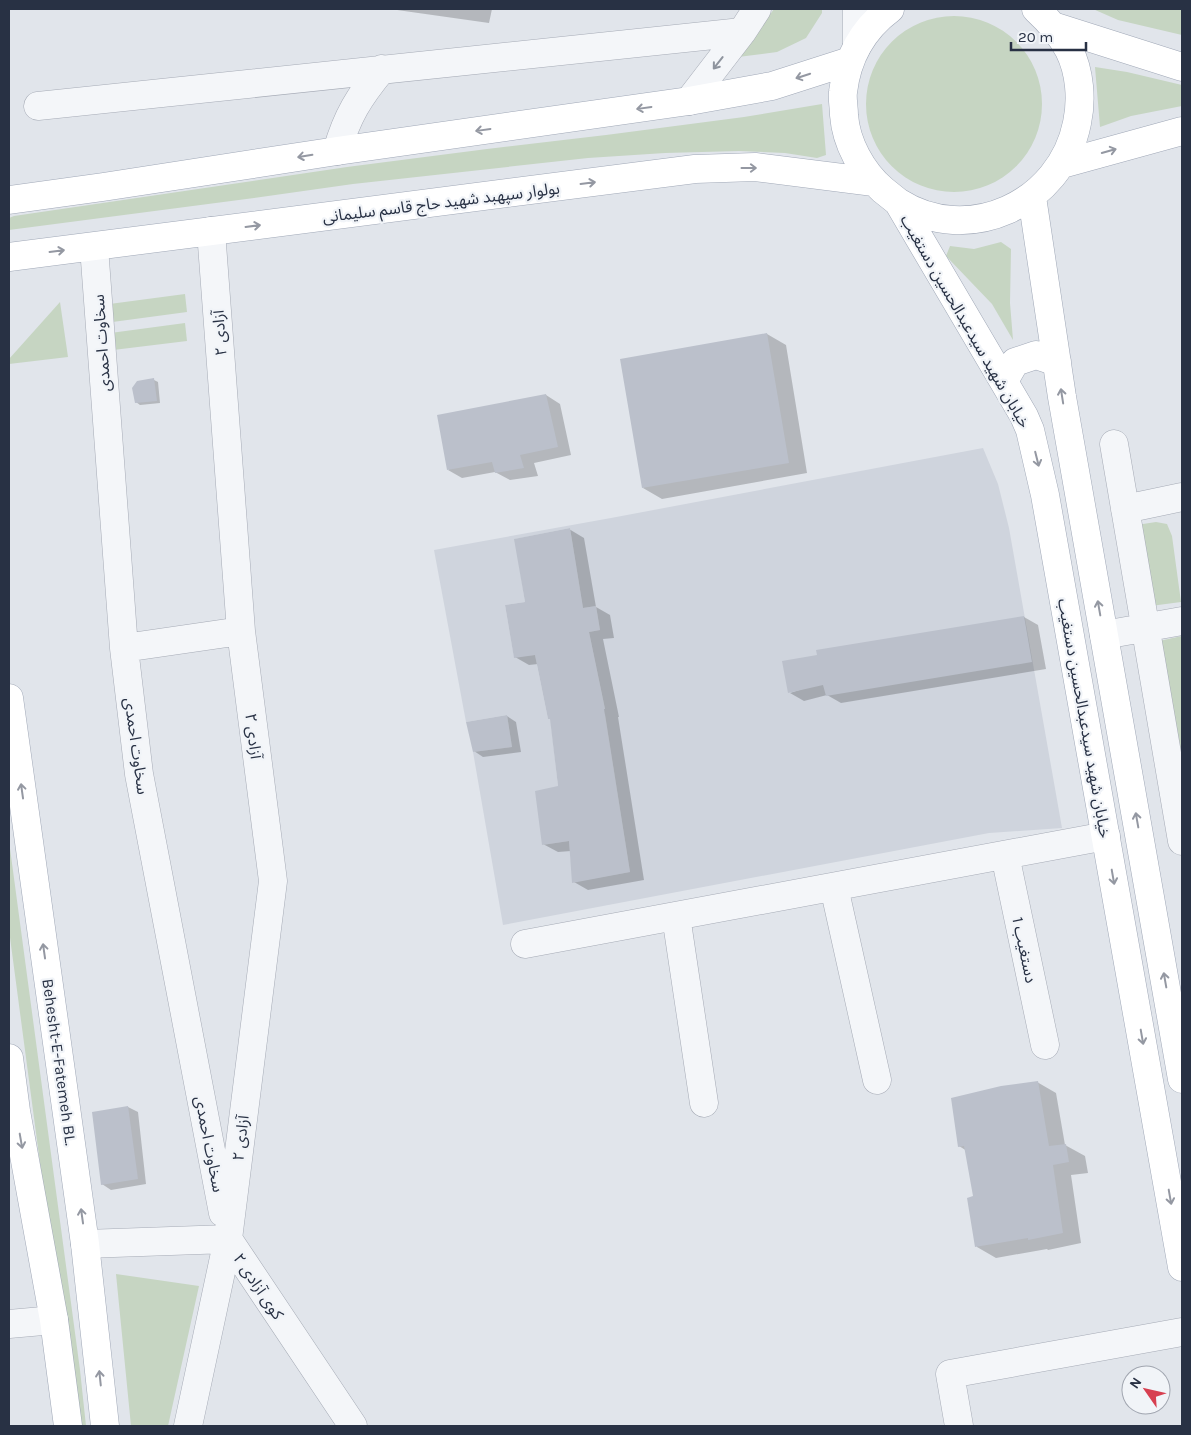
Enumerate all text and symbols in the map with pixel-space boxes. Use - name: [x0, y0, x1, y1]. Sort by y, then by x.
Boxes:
- scale bar: [1011, 20, 1086, 52]
- text: 20 m: [1018, 28, 1053, 46]
- one-way arrow: [713, 56, 724, 69]
- one-way arrow: [796, 72, 812, 82]
- one-way arrow: [637, 103, 653, 113]
- one-way arrow: [476, 125, 492, 135]
- one-way arrow: [1100, 146, 1116, 155]
- one-way arrow: [297, 151, 313, 161]
- one-way arrow: [741, 163, 757, 173]
- one-way arrow: [579, 177, 595, 187]
- street label: بولوار سپهبد شهید حاج قاسم سلیمانی: [321, 179, 561, 229]
- street label: خیابان شهید سیدعبدالحسین دستغیب: [897, 211, 1035, 431]
- one-way arrow: [245, 221, 261, 231]
- one-way arrow: [49, 246, 65, 256]
- street label: سخاوت احمدی: [89, 294, 114, 392]
- street label: آزادی ۲: [208, 308, 231, 356]
- one-way arrow: [1057, 388, 1067, 404]
- one-way arrow: [1033, 450, 1042, 466]
- street label: خیابان شهید سیدعبدالحسین دستغیب: [1054, 597, 1115, 839]
- one-way arrow: [1094, 600, 1104, 616]
- street label: سخاوت احمدی: [120, 697, 153, 796]
- street label: آزادی ۲: [241, 712, 266, 761]
- one-way arrow: [17, 783, 27, 799]
- one-way arrow: [1131, 812, 1141, 828]
- one-way arrow: [1109, 869, 1119, 885]
- street label: دستغیب 1: [1008, 915, 1041, 985]
- one-way arrow: [39, 944, 49, 960]
- one-way arrow: [1159, 972, 1169, 988]
- street label: Behesht-E-Fatemeh BL.: [38, 977, 81, 1147]
- one-way arrow: [1137, 1029, 1147, 1045]
- street label: سخاوت احمدی: [191, 1094, 228, 1194]
- street label: آزادی ۲: [228, 1113, 253, 1162]
- one-way arrow: [17, 1132, 26, 1148]
- one-way arrow: [1165, 1189, 1175, 1205]
- one-way arrow: [76, 1209, 86, 1225]
- street label: کوی آزادی ۲: [229, 1250, 288, 1323]
- north arrow: [1121, 1365, 1171, 1415]
- one-way arrow: [95, 1370, 105, 1386]
- text: N: [1126, 1374, 1145, 1392]

